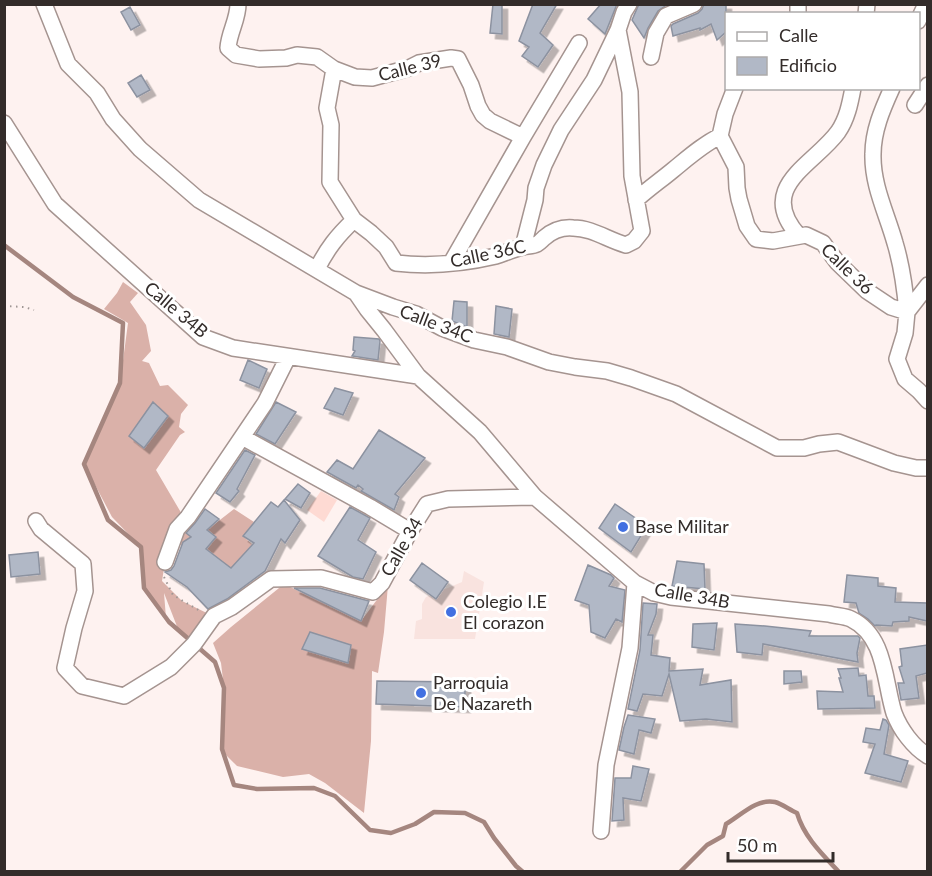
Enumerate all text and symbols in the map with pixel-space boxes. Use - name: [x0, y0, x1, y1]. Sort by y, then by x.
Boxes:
- legend: [725, 12, 920, 90]
- text: Calle: [779, 24, 818, 46]
- street label: Calle 39: [376, 49, 444, 86]
- text: Edificio: [779, 54, 837, 76]
- street label: Calle 36C: [448, 234, 527, 272]
- street label: Calle 36: [817, 238, 879, 299]
- street label: Calle 34B: [140, 276, 213, 342]
- street label: Calle 34C: [397, 299, 476, 347]
- street label: Calle 34: [375, 513, 427, 580]
- place label: Base Militar: [635, 515, 729, 537]
- marker: Base Militar: [616, 520, 630, 534]
- street label: Calle 34B: [653, 578, 732, 612]
- place label: Colegio I.E El corazon: [463, 590, 547, 633]
- marker: Colegio I.E El corazon: [444, 605, 458, 619]
- place label: Parroquia De Nazareth: [433, 671, 532, 714]
- marker: Parroquia De Nazareth: [414, 686, 428, 700]
- scale bar: [728, 825, 833, 863]
- text: 50 m: [737, 834, 777, 856]

